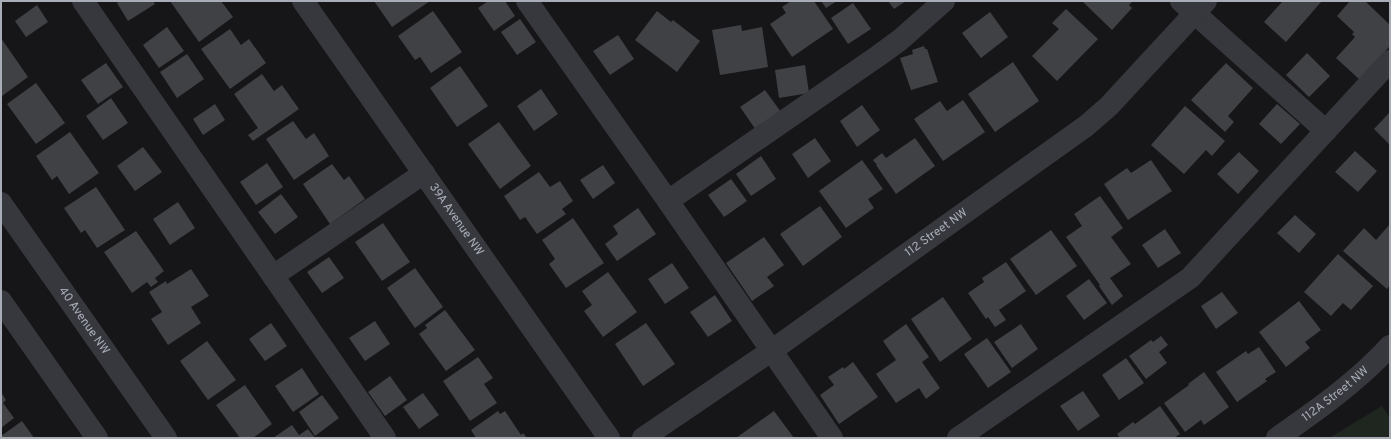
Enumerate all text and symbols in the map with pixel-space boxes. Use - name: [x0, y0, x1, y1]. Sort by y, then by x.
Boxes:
- street label: 39A Avenue NW: [425, 180, 487, 259]
- street label: 112 Street NW: [902, 205, 971, 261]
- street label: 40 Avenue NW: [55, 284, 113, 358]
- street label: 112A Street NW: [1299, 363, 1372, 426]

